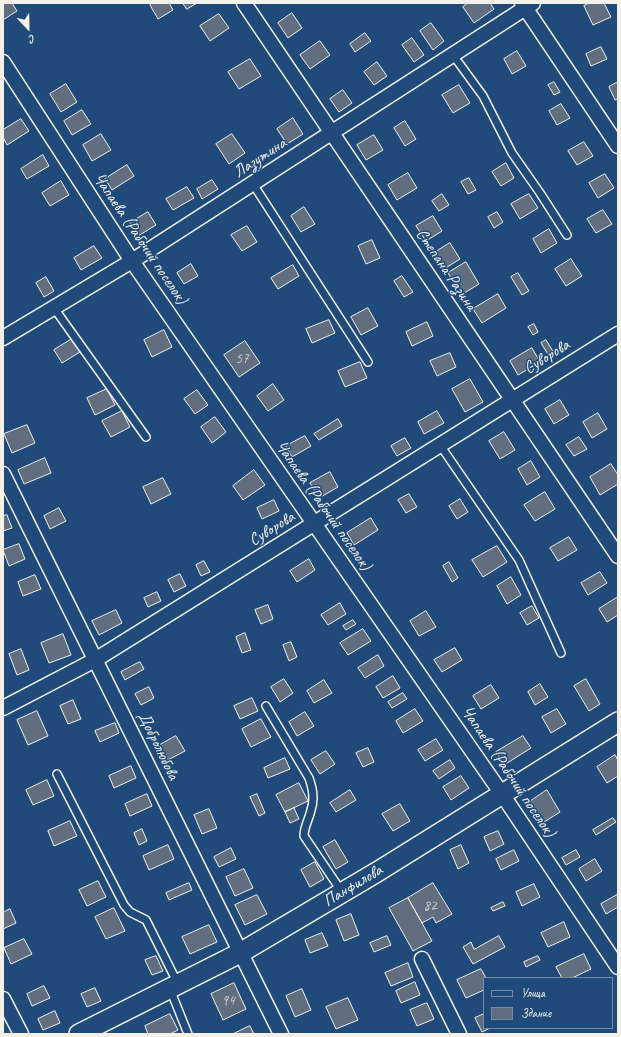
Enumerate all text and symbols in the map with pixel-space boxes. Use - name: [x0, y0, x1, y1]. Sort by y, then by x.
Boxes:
- north arrow: [8, 8, 48, 48]
- text: С: [27, 32, 38, 47]
- street label: Лазутина: [230, 133, 290, 183]
- street label: Чапаева (Рабочий поселок): [88, 169, 192, 309]
- street label: Степана Разина: [411, 225, 481, 315]
- street label: Суворова: [520, 335, 574, 379]
- house number: 57: [235, 350, 249, 368]
- street label: Чапаева (Рабочий поселок): [270, 437, 376, 575]
- street label: Суворова: [245, 507, 299, 551]
- street label: Чапаева (Рабочий поселок): [456, 702, 560, 842]
- street label: Добролюбова: [133, 709, 183, 783]
- street label: Панфилова: [320, 860, 386, 912]
- house number: 82: [423, 897, 437, 915]
- legend: [483, 977, 613, 1029]
- text: Улица: [521, 985, 545, 1001]
- house number: 94: [221, 992, 235, 1010]
- text: Здание: [521, 1005, 551, 1021]

